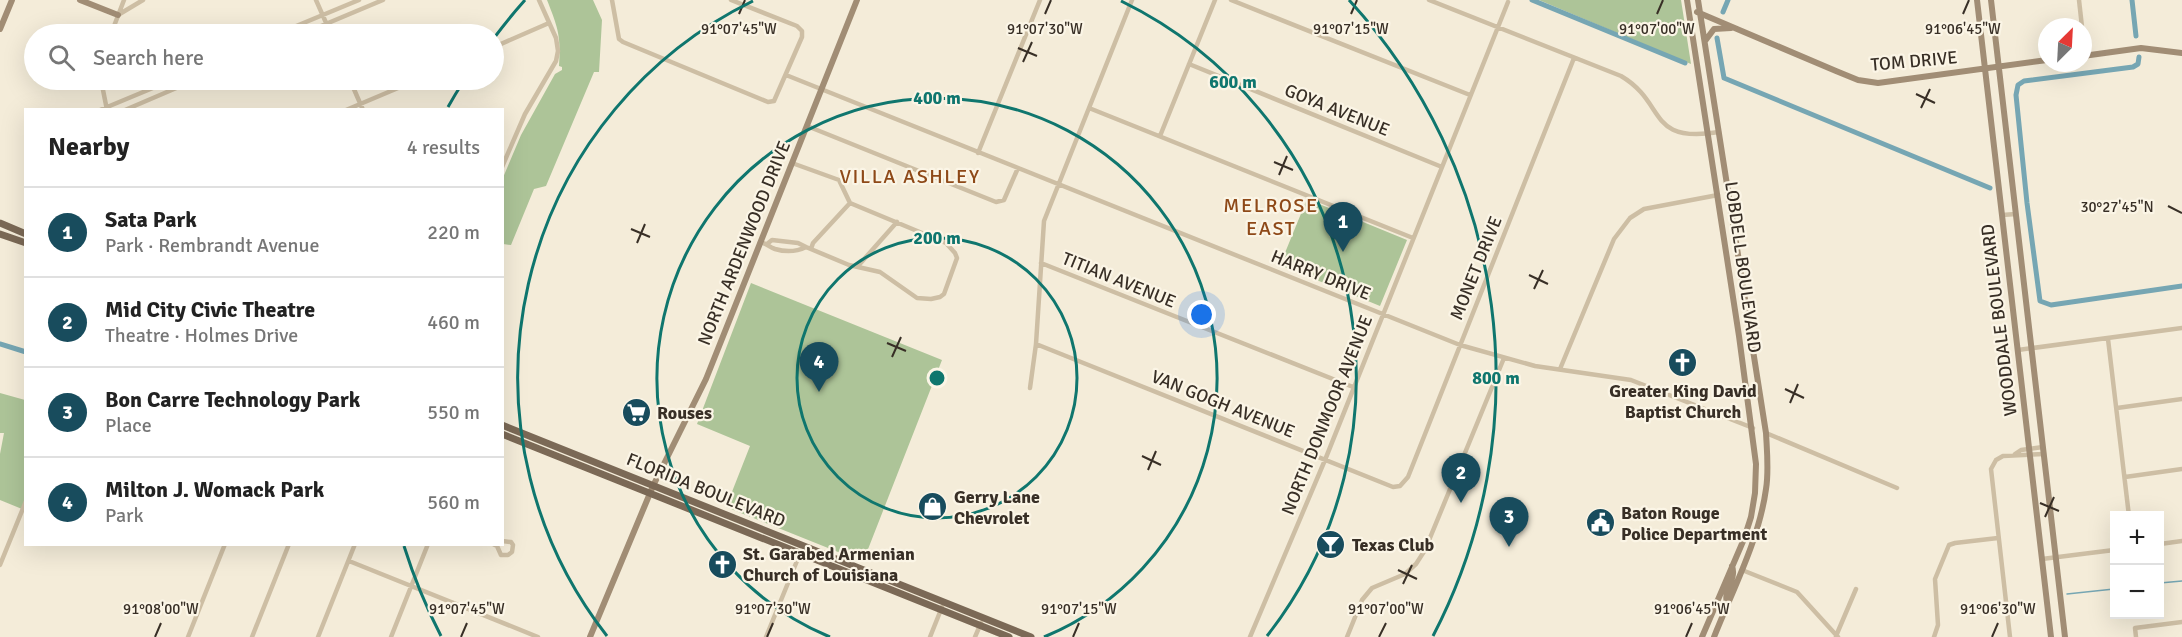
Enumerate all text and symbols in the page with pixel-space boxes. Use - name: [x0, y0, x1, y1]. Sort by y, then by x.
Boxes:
- north arrow: [2038, 18, 2092, 72]
- text: 91°07'45"W: [701, 20, 777, 38]
- text: 91°07'30"W: [1007, 20, 1083, 38]
- text: 91°07'15"W: [1313, 20, 1389, 38]
- text: 91°07'00"W: [1619, 20, 1695, 38]
- text: 91°06'45"W: [1925, 20, 2001, 38]
- search box: [24, 24, 504, 90]
- icon: search: [45, 41, 78, 74]
- text: Search here: [93, 44, 204, 71]
- street label: TOM DRIVE: [1870, 46, 1958, 76]
- text: 600 m: [1209, 71, 1257, 93]
- street label: GOYA AVENUE: [1281, 79, 1393, 141]
- text: 400 m: [913, 87, 961, 109]
- text: Nearby: [48, 131, 129, 163]
- text: 4 results: [407, 135, 480, 160]
- street label: NORTH ARDENWOOD DRIVE: [693, 138, 795, 348]
- district label: VILLA ASHLEY: [840, 164, 980, 189]
- street label: LOBDELL BOULEVARD: [1720, 180, 1766, 354]
- district label: MELROSE EAST: [1223, 193, 1319, 241]
- text: 30°27'45"N: [2080, 198, 2154, 216]
- pin: 1: [1324, 202, 1362, 252]
- text: Sata Park: [105, 206, 197, 233]
- street label: MONET DRIVE: [1445, 213, 1507, 323]
- text: 1: [62, 220, 73, 245]
- text: 220 m: [427, 220, 480, 245]
- street label: WOODDALE BOULEVARD: [1976, 223, 2022, 417]
- text: 200 m: [913, 227, 961, 249]
- text: Park · Rembrandt Avenue: [105, 233, 319, 258]
- street label: HARRY DRIVE: [1268, 245, 1374, 305]
- street label: TITIAN AVENUE: [1059, 247, 1179, 313]
- text: Mid City Civic Theatre: [105, 296, 315, 323]
- your location: [1187, 300, 1216, 329]
- text: 2: [62, 310, 73, 335]
- text: 460 m: [427, 310, 480, 335]
- street label: NORTH DONMOOR AVENUE: [1277, 312, 1377, 518]
- text: Theatre · Holmes Drive: [105, 323, 298, 348]
- pin: 4: [800, 342, 838, 392]
- church icon: Greater King David Baptist Church: [1667, 346, 1699, 378]
- street label: VAN GOGH AVENUE: [1148, 365, 1298, 443]
- text: 800 m: [1472, 367, 1520, 389]
- centre of rings: [927, 368, 947, 388]
- place label: Greater King David Baptist Church: [1609, 380, 1757, 423]
- text: Bon Carre Technology Park: [105, 386, 360, 413]
- supermarket icon: Rouses: [620, 397, 652, 429]
- text: 3: [62, 400, 73, 425]
- text: 550 m: [427, 400, 480, 425]
- place label: Rouses: [657, 402, 712, 424]
- text: Place: [105, 413, 152, 438]
- street label: FLORIDA BOULEVARD: [623, 448, 789, 532]
- pin: 2: [1442, 454, 1480, 503]
- text: Milton J. Womack Park: [105, 476, 324, 503]
- place label: Gerry Lane Chevrolet: [954, 486, 1040, 529]
- text: 4: [62, 490, 73, 515]
- text: 560 m: [427, 490, 480, 515]
- shop icon: Gerry Lane Chevrolet: [917, 491, 949, 523]
- pin: 3: [1490, 498, 1528, 547]
- place label: Baton Rouge Police Department: [1621, 502, 1767, 545]
- text: Park: [105, 503, 143, 528]
- public building icon: Baton Rouge Police Department: [1584, 507, 1616, 539]
- map controls: [2110, 511, 2164, 619]
- button: +: [2110, 511, 2164, 565]
- bar icon: Texas Club: [1315, 529, 1347, 561]
- place label: Texas Club: [1352, 534, 1435, 556]
- place label: St. Garabed Armenian Church of Louisiana: [743, 543, 915, 586]
- church icon: St. Garabed Armenian Church of Louisiana: [706, 548, 738, 580]
- button: −: [2110, 565, 2164, 619]
- text: 91°08'00"W: [123, 600, 199, 618]
- text: 91°07'45"W: [429, 600, 505, 618]
- text: 91°07'30"W: [735, 600, 811, 618]
- text: 91°07'15"W: [1041, 600, 1117, 618]
- text: 91°07'00"W: [1348, 600, 1424, 618]
- text: 91°06'45"W: [1654, 600, 1730, 618]
- text: 91°06'30"W: [1960, 600, 2036, 618]

